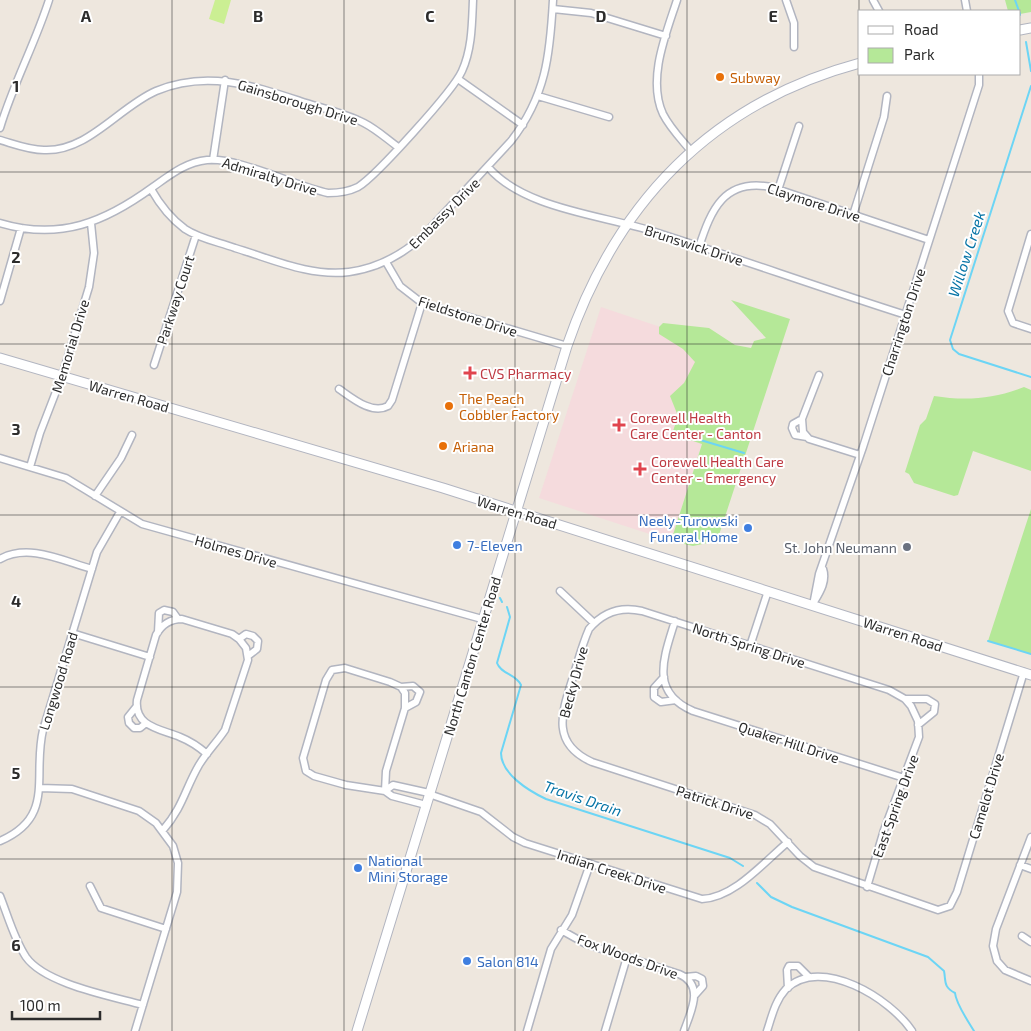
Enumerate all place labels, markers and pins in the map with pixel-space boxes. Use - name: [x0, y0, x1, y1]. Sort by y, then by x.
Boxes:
- place label: Subway: [730, 69, 781, 86]
- marker: Subway: [714, 71, 726, 83]
- place label: CVS Pharmacy: [480, 365, 572, 382]
- marker: CVS Pharmacy: [464, 367, 476, 379]
- place label: The Peach Cobbler Factory: [459, 390, 560, 423]
- marker: The Peach Cobbler Factory: [443, 400, 455, 412]
- place label: Corewell Health Care Center - Canton: [630, 409, 761, 442]
- marker: Corewell Health Care Center - Canton: [612, 418, 626, 432]
- place label: Ariana: [453, 438, 494, 455]
- marker: Ariana: [437, 440, 449, 452]
- place label: Corewell Health Care Center - Emergency: [651, 453, 784, 486]
- marker: Corewell Health Care Center - Emergency: [633, 462, 647, 476]
- place label: Neely-Turowski Funeral Home: [639, 512, 738, 545]
- marker: Neely-Turowski Funeral Home: [742, 522, 754, 534]
- place label: 7-Eleven: [467, 537, 523, 554]
- marker: 7-Eleven: [451, 539, 463, 551]
- place label: St. John Neumann: [784, 539, 897, 556]
- marker: St. John Neumann: [901, 541, 913, 553]
- place label: National Mini Storage: [368, 852, 448, 885]
- marker: National Mini Storage: [352, 862, 364, 874]
- place label: Salon 814: [477, 953, 539, 970]
- marker: Salon 814: [461, 955, 473, 967]

